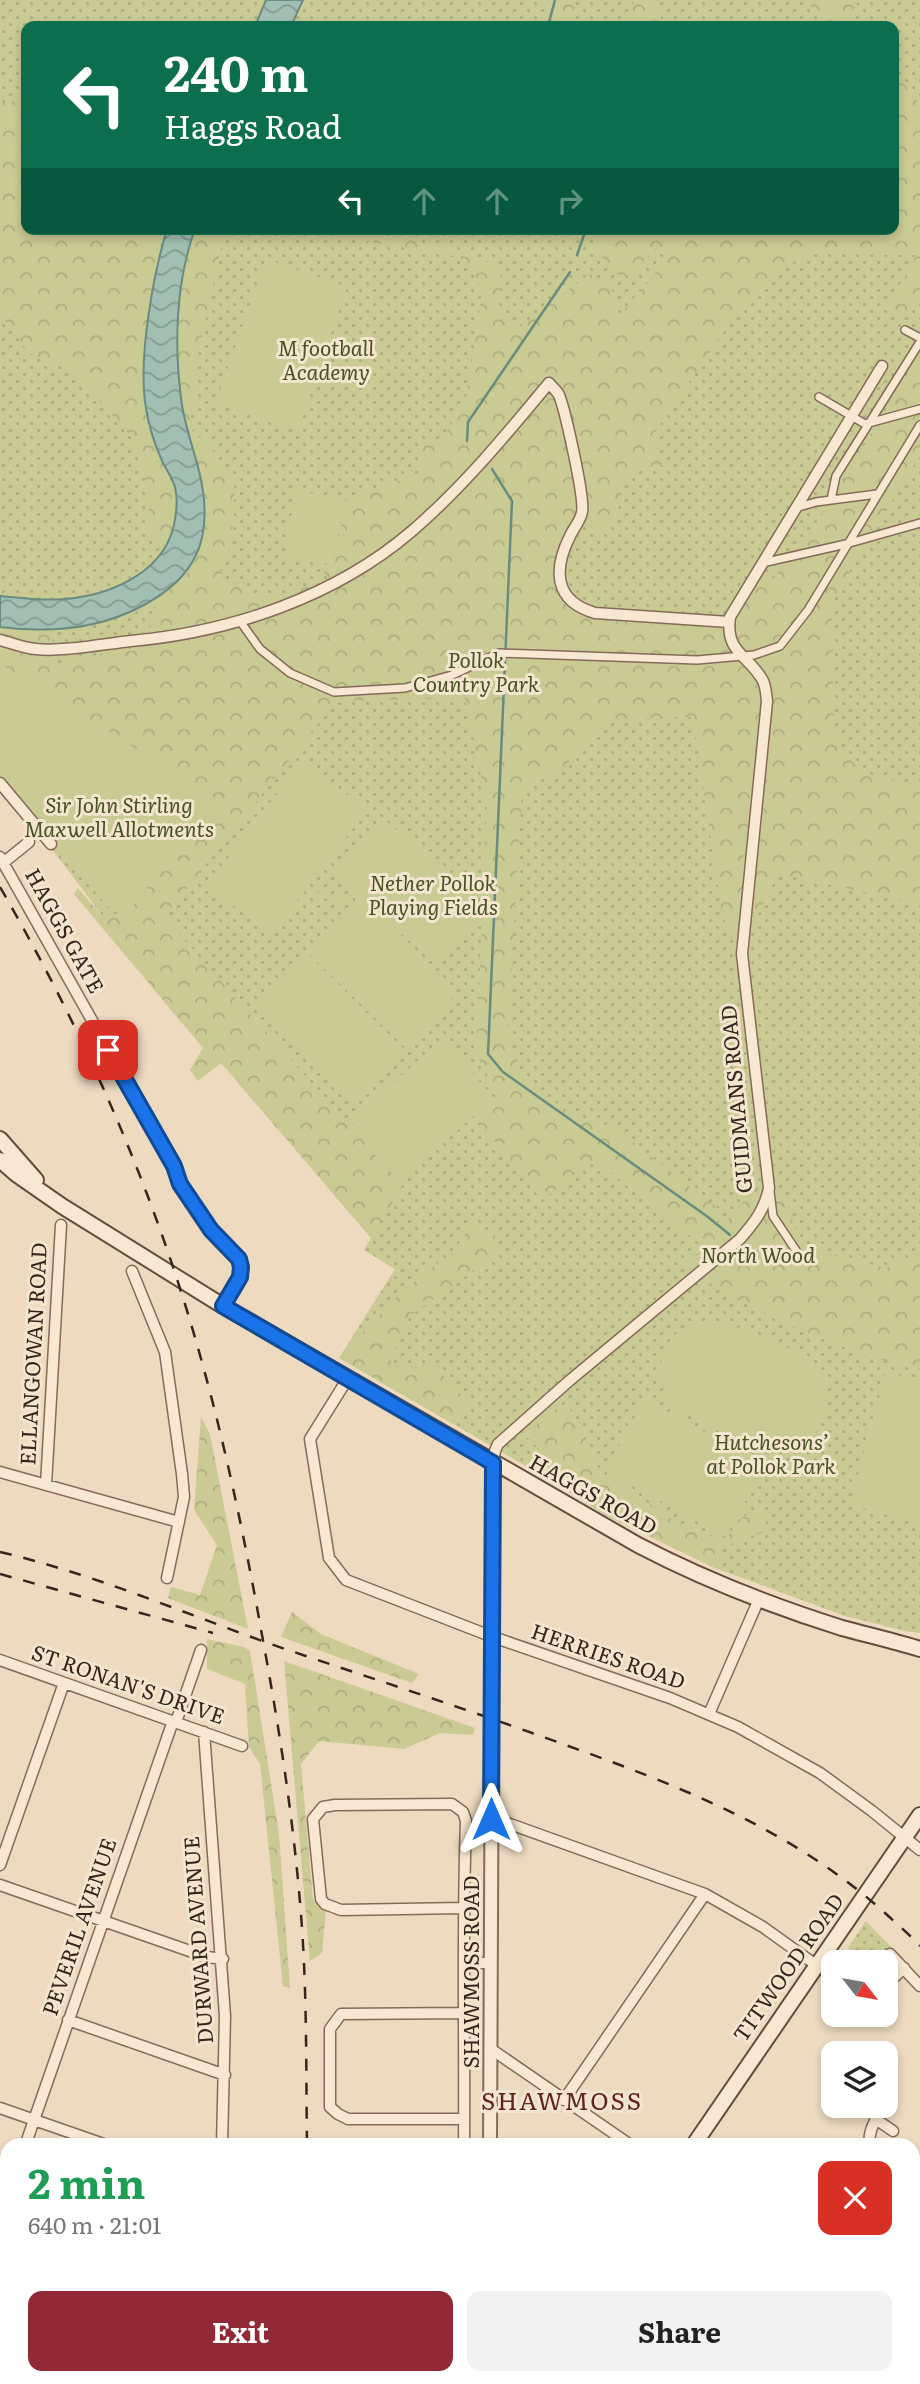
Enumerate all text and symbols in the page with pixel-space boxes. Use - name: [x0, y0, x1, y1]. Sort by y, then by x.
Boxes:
- text: 240 m: [164, 34, 309, 107]
- icon: left: [49, 49, 140, 140]
- text: Haggs Road: [164, 101, 342, 149]
- icon: left: [332, 182, 370, 220]
- icon: ahead: [405, 182, 443, 220]
- icon: ahead: [478, 182, 516, 220]
- icon: right: [551, 182, 589, 220]
- park label: M football Academy: [278, 331, 374, 386]
- park label: Pollok Country Park: [413, 643, 540, 698]
- park label: Sir John Stirling Maxwell Allotments: [24, 788, 214, 843]
- street label: HAGGS GATE: [19, 862, 113, 998]
- park label: Nether Pollok Playing Fields: [368, 866, 498, 921]
- street label: GUIDMANS ROAD: [711, 1004, 758, 1195]
- pin: [78, 1020, 138, 1080]
- icon: arrive: [89, 1031, 127, 1069]
- park label: North Wood: [701, 1238, 815, 1269]
- street label: ELLANGOWAN ROAD: [10, 1242, 53, 1466]
- park label: Hutchesons’ at Pollok Park: [706, 1425, 836, 1480]
- street label: HAGGS ROAD: [525, 1445, 664, 1541]
- street label: HERRIES ROAD: [528, 1614, 690, 1696]
- street label: ST RONAN'S DRIVE: [28, 1635, 229, 1730]
- position arrow: [454, 1782, 528, 1856]
- street label: PEVERIL AVENUE: [33, 1833, 123, 2019]
- street label: DURWARD AVENUE: [174, 1835, 219, 2045]
- street label: SHAWMOSS ROAD: [454, 1875, 485, 2069]
- street label: TITWOOD ROAD: [724, 1886, 850, 2047]
- north arrow: [821, 1950, 898, 2026]
- map controls: [821, 1950, 898, 2118]
- button: layers: [821, 2041, 898, 2118]
- district label: SHAWMOSS: [481, 2082, 643, 2117]
- text: 2 min: [28, 2150, 145, 2212]
- button: close: [818, 2161, 892, 2235]
- text: 640 m · 21:01: [28, 2207, 161, 2241]
- button: Exit: [28, 2291, 453, 2371]
- button: Share: [467, 2291, 892, 2371]

